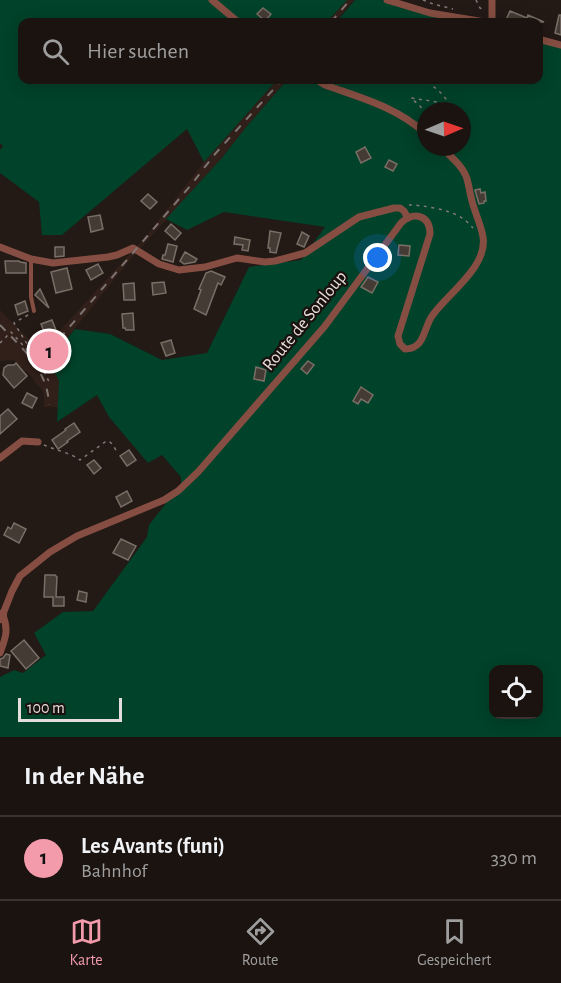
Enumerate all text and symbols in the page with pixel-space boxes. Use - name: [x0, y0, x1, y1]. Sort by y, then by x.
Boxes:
- search box: [18, 18, 543, 84]
- icon: search: [39, 35, 72, 68]
- text: Hier suchen: [87, 40, 189, 62]
- north arrow: [417, 102, 471, 156]
- your location: [363, 243, 392, 272]
- street label: Route de Sonloup: [259, 268, 351, 374]
- pin: 1: [29, 328, 68, 374]
- map controls: [489, 665, 543, 719]
- button: locate: [489, 665, 543, 719]
- scale bar: [18, 695, 122, 722]
- text: 100 m: [27, 700, 65, 716]
- text: In der Nähe: [24, 763, 144, 789]
- text: Les Avants (funi): [81, 835, 225, 857]
- text: 1: [40, 848, 47, 868]
- text: 330 m: [491, 848, 537, 868]
- text: Bahnhof: [81, 861, 147, 881]
- tab: Karte: [70, 915, 103, 970]
- tab: Route: [242, 915, 278, 970]
- tab: Gespeichert: [417, 915, 491, 970]

